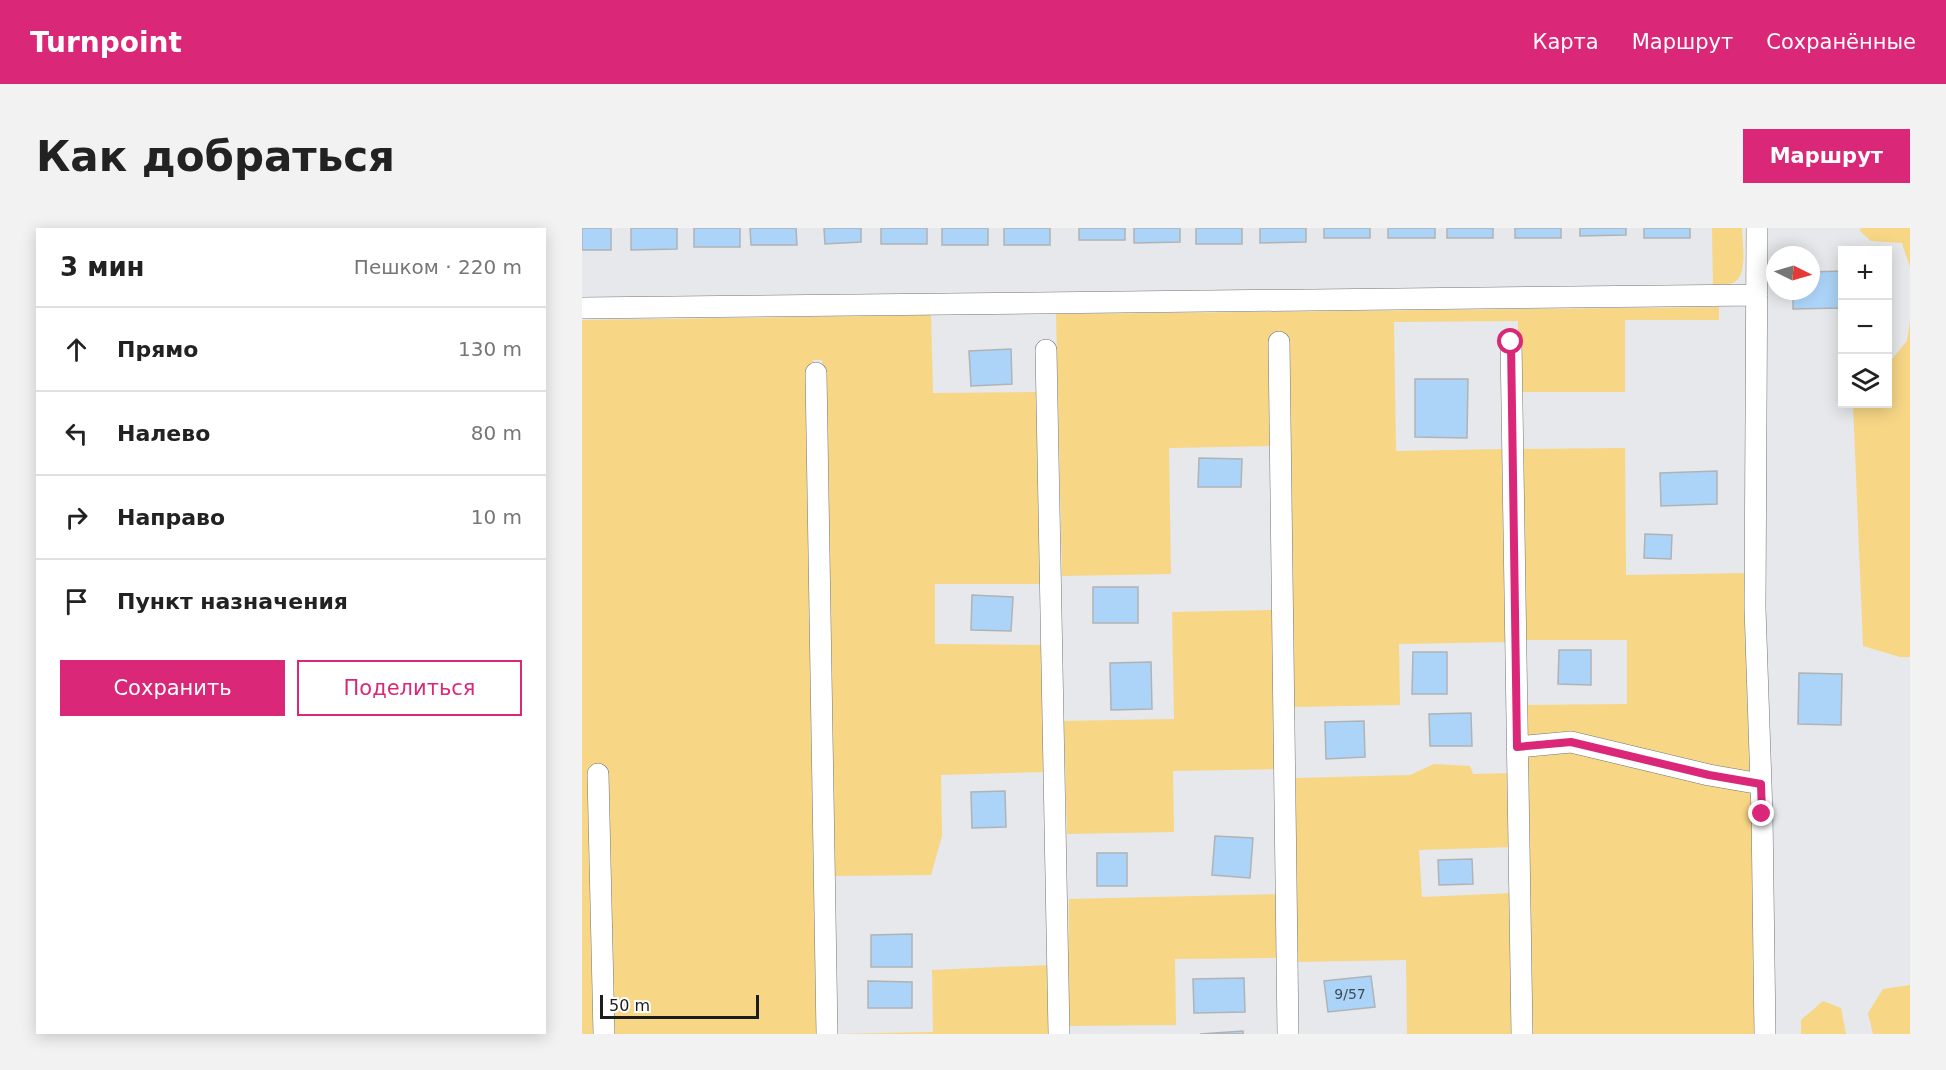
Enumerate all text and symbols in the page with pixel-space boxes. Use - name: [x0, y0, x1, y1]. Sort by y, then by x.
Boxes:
- text: Turnpoint: [30, 26, 182, 59]
- text: Карта: [1533, 30, 1599, 54]
- text: Маршрут: [1632, 30, 1733, 54]
- text: Сохранённые: [1766, 30, 1916, 54]
- button: Маршрут: [1743, 129, 1910, 183]
- text: Как добраться: [36, 132, 395, 181]
- north arrow: [1766, 246, 1820, 300]
- map controls: [1838, 246, 1892, 408]
- button: +: [1838, 246, 1892, 300]
- text: 3 мин: [60, 252, 145, 282]
- text: Пешком · 220 m: [354, 255, 522, 279]
- button: −: [1838, 300, 1892, 354]
- route start: [1497, 328, 1523, 354]
- icon: ahead: [60, 333, 93, 366]
- text: Прямо: [117, 337, 198, 362]
- text: 130 m: [458, 337, 522, 361]
- button: layers: [1838, 354, 1892, 408]
- icon: left: [60, 417, 93, 450]
- text: Налево: [117, 421, 210, 446]
- text: 80 m: [471, 421, 522, 445]
- icon: right: [60, 501, 93, 534]
- text: Направо: [117, 505, 225, 530]
- text: 10 m: [471, 505, 522, 529]
- icon: arrive: [60, 585, 93, 618]
- text: Пункт назначения: [117, 589, 348, 614]
- button: Сохранить: [60, 660, 285, 716]
- button: Поделиться: [297, 660, 522, 716]
- route end: [1748, 800, 1774, 826]
- house number: 9/57: [1334, 986, 1366, 1002]
- scale bar: [600, 992, 759, 1020]
- text: 50 m: [609, 996, 650, 1015]

